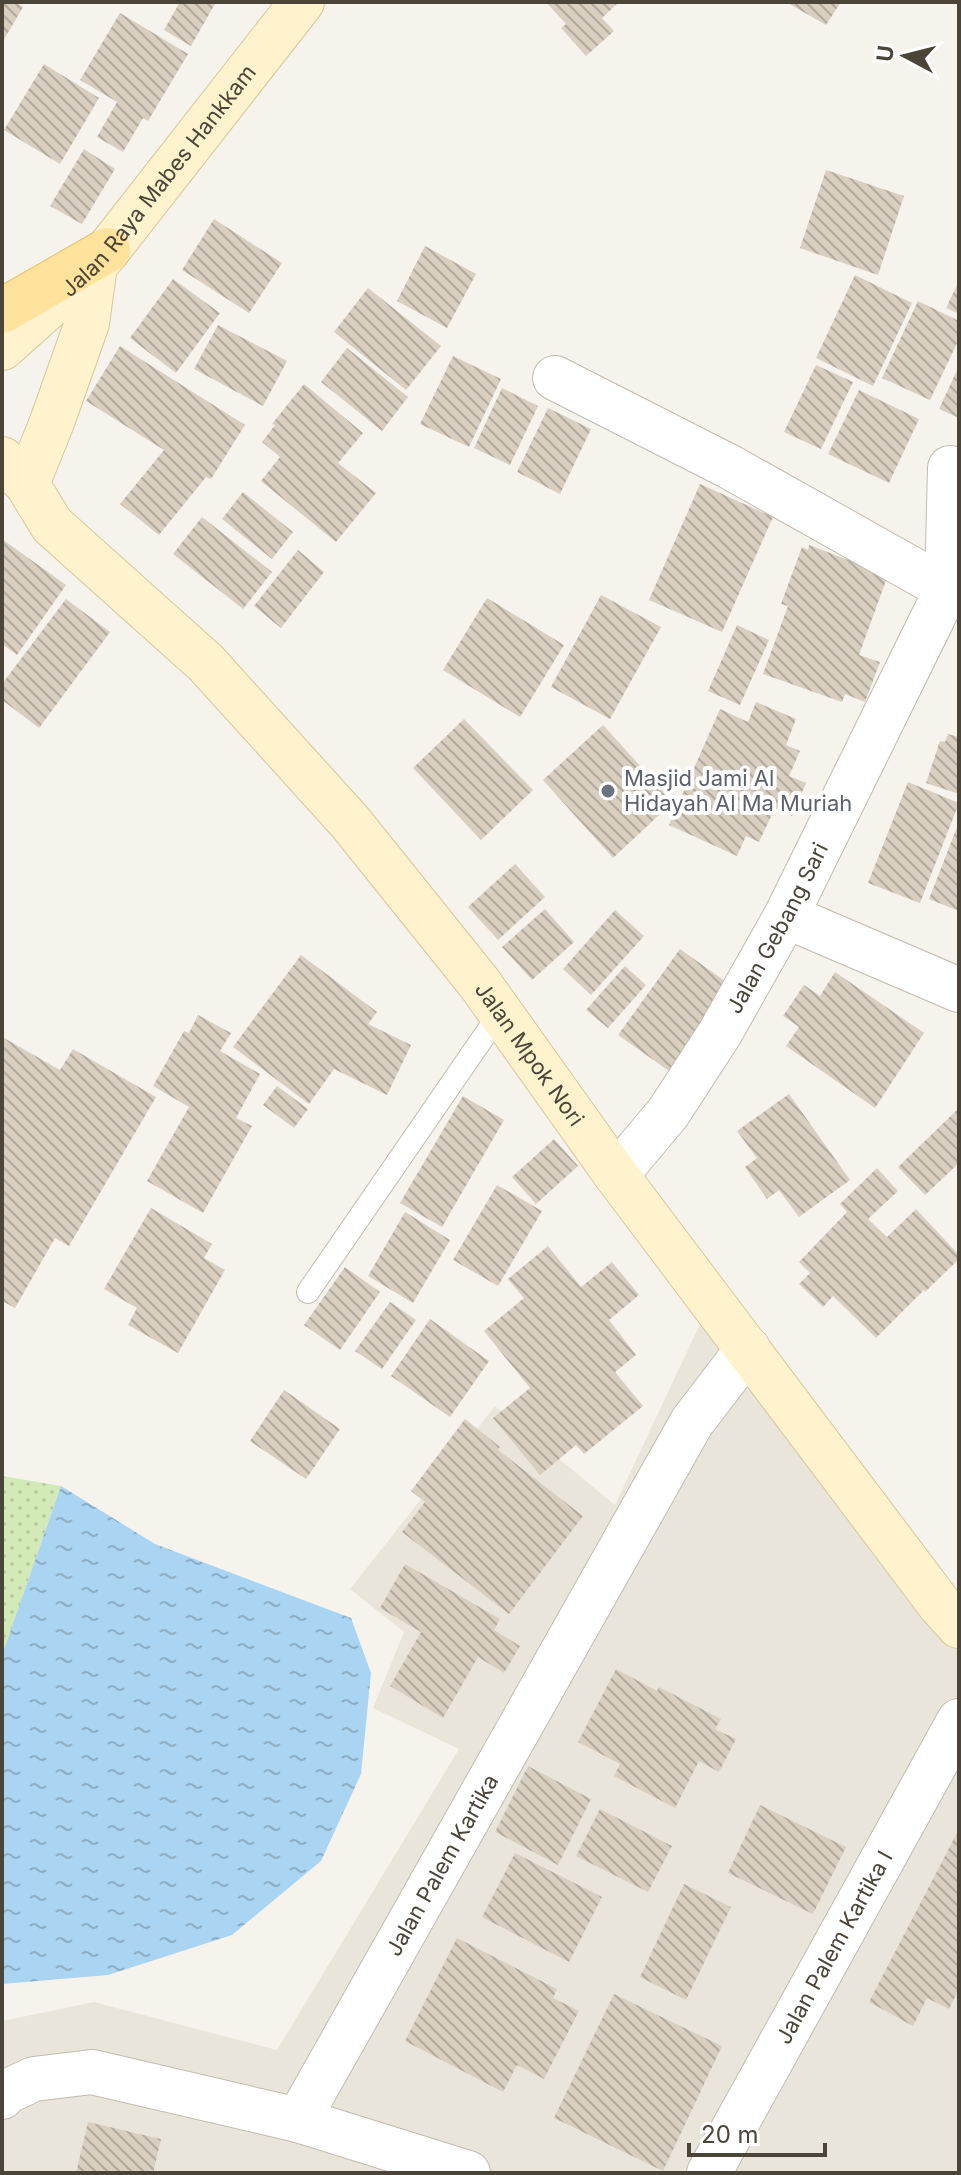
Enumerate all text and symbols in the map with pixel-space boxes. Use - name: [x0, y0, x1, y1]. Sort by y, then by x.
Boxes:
- north arrow: [865, 16, 945, 96]
- text: U: [871, 44, 899, 63]
- street label: Jalan Raya Mabes Hankkam: [56, 59, 261, 302]
- place label: Masjid Jami Al Hidayah Al Ma Muriah: [624, 765, 852, 816]
- marker: Masjid Jami Al Hidayah Al Ma Muriah: [599, 782, 617, 800]
- street label: Jalan Gebang Sari: [721, 838, 833, 1018]
- street label: Jalan Mpok Nori: [470, 977, 590, 1131]
- street label: Jalan Palem Kartika: [380, 1770, 504, 1961]
- street label: Jalan Palem Kartika I: [770, 1846, 898, 2048]
- scale bar: [689, 2107, 825, 2157]
- text: 20 m: [701, 2120, 759, 2149]

